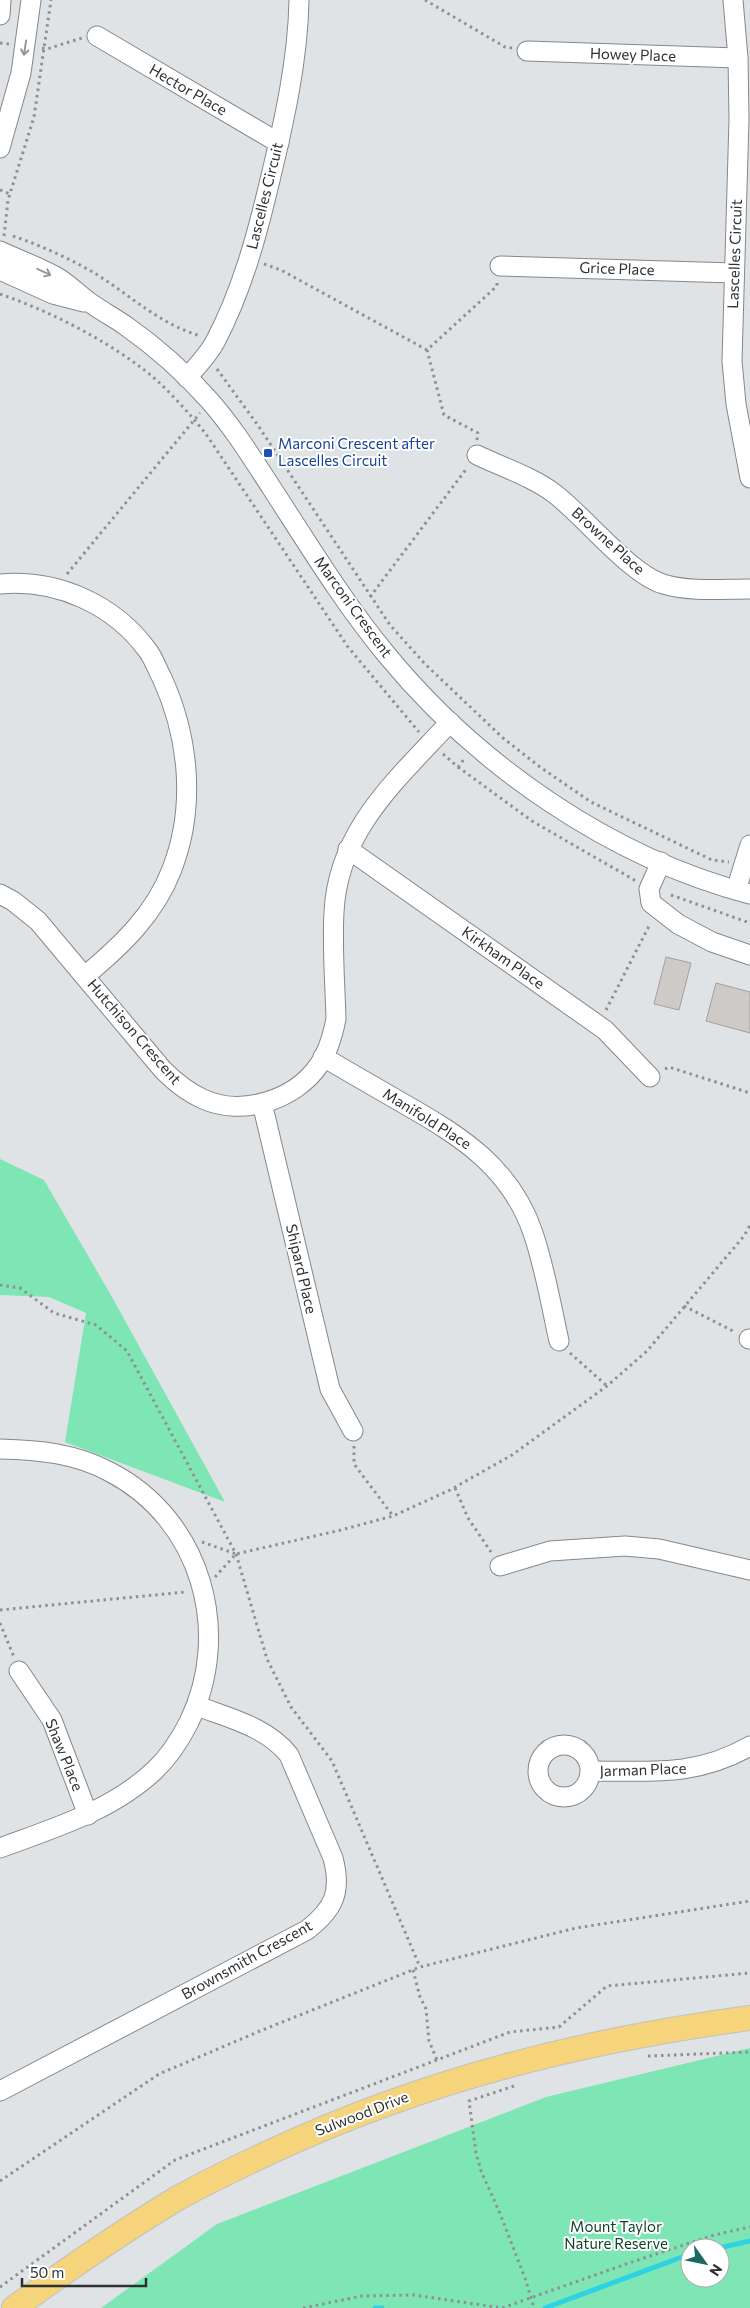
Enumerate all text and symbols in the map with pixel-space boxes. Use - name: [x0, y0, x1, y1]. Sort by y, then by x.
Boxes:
- one-way arrow: [19, 40, 29, 56]
- street label: Howey Place: [590, 43, 677, 65]
- street label: Hector Place: [146, 60, 231, 119]
- street label: Lascelles Circuit: [242, 140, 286, 251]
- street label: Lascelles Circuit: [723, 199, 745, 309]
- street label: Grice Place: [579, 258, 655, 278]
- one-way arrow: [36, 268, 51, 277]
- place label: Marconi Crescent after Lascelles Circuit: [278, 434, 435, 469]
- marker: Marconi Crescent after Lascelles Circuit: [262, 447, 274, 459]
- street label: Browne Place: [568, 503, 649, 578]
- street label: Marconi Crescent: [311, 552, 396, 660]
- street label: Kirkham Place: [459, 922, 548, 992]
- street label: Hutchison Crescent: [84, 975, 185, 1088]
- street label: Manifold Place: [380, 1084, 475, 1153]
- street label: Shipard Place: [283, 1222, 321, 1316]
- street label: Shaw Place: [42, 1716, 88, 1793]
- street label: Jarman Place: [599, 1758, 687, 1780]
- street label: Brownsmith Crescent: [178, 1916, 315, 2003]
- street label: Sulwood Drive: [312, 2087, 411, 2139]
- park label: Mount Taylor Nature Reserve: [564, 2217, 668, 2252]
- north arrow: [680, 2238, 730, 2288]
- scale bar: [22, 2256, 146, 2288]
- text: N: [706, 2261, 726, 2279]
- text: 50 m: [30, 2263, 64, 2281]

